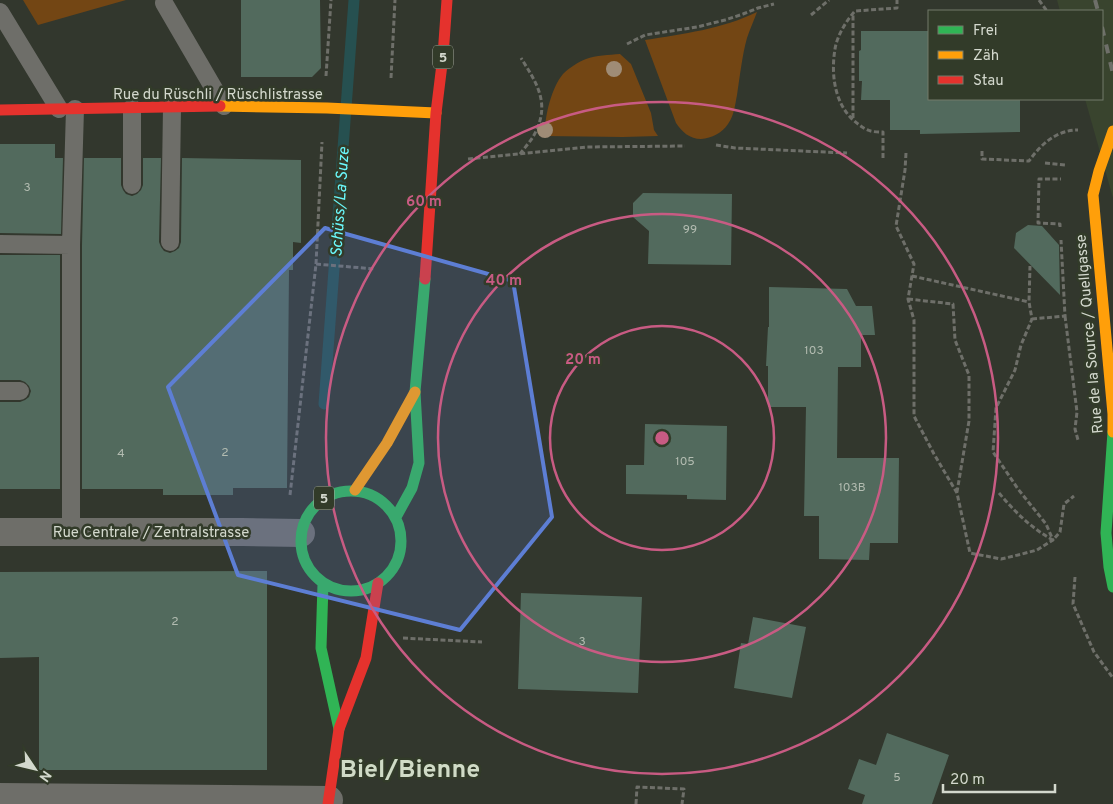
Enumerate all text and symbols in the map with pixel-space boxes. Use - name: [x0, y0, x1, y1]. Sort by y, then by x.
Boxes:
- legend: [928, 10, 1103, 100]
- text: Frei: [973, 22, 998, 41]
- road number: 5: [433, 46, 453, 68]
- text: Zäh: [973, 47, 999, 66]
- text: Stau: [973, 72, 1004, 91]
- street label: Rue du Rüschli / Rüschlistrasse: [113, 86, 323, 105]
- water label: Schüss/La Suze: [327, 146, 355, 258]
- house number: 3: [23, 180, 31, 196]
- text: 60 m: [406, 193, 442, 212]
- house number: 99: [683, 222, 697, 238]
- street label: Rue de la Source / Quellgasse: [1072, 233, 1109, 434]
- text: 40 m: [486, 272, 522, 291]
- house number: 103: [804, 343, 824, 359]
- text: 20 m: [565, 351, 601, 370]
- centre of rings: [653, 429, 671, 447]
- house number: 2: [221, 445, 229, 461]
- house number: 4: [117, 446, 125, 462]
- house number: 105: [675, 454, 695, 470]
- house number: 103B: [838, 480, 866, 496]
- road number: 5: [314, 486, 334, 509]
- street label: Rue Centrale / Zentralstrasse: [53, 524, 249, 543]
- house number: 2: [171, 614, 179, 630]
- house number: 3: [578, 634, 586, 650]
- north arrow: [10, 744, 60, 794]
- district label: Biel/Bienne: [340, 755, 480, 787]
- scale bar: [943, 762, 1056, 794]
- text: N: [35, 767, 54, 785]
- house number: 5: [893, 770, 901, 786]
- text: 20 m: [950, 771, 985, 790]

